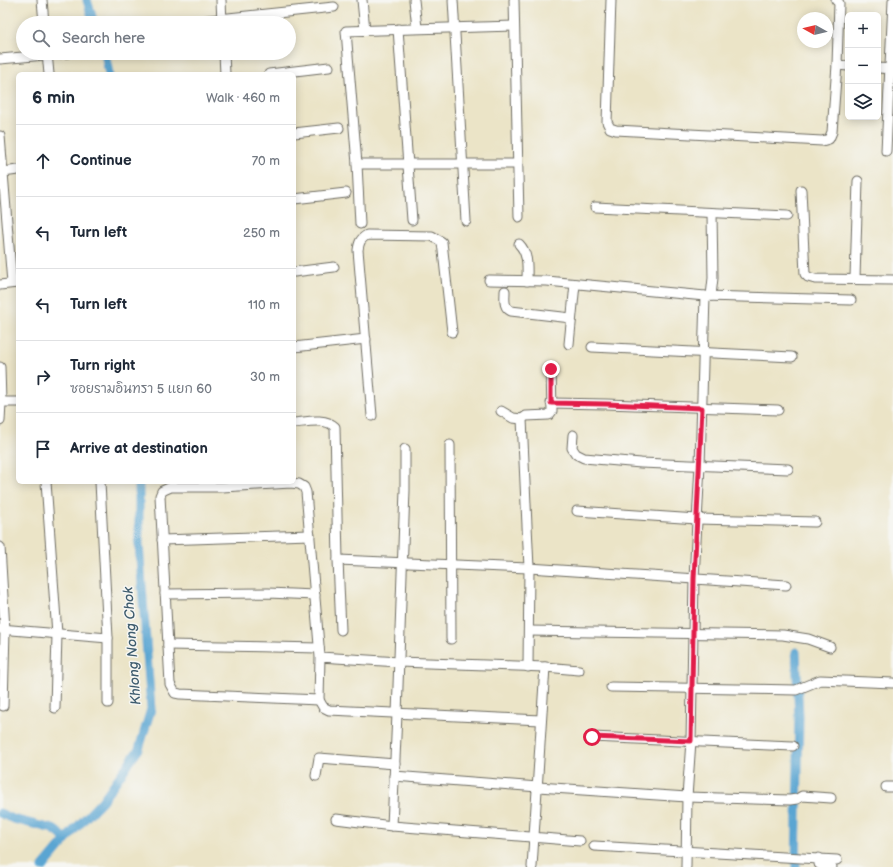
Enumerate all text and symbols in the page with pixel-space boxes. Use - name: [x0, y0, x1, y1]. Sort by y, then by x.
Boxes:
- north arrow: [797, 12, 833, 48]
- map controls: [845, 12, 881, 120]
- button: +: [845, 12, 881, 48]
- search box: [16, 16, 296, 60]
- icon: search: [30, 27, 52, 49]
- text: Search here: [62, 29, 145, 48]
- button: −: [845, 48, 881, 84]
- button: layers: [845, 84, 881, 120]
- text: 6 min: [32, 88, 75, 108]
- text: Walk · 460 m: [206, 90, 280, 106]
- icon: ahead: [32, 150, 54, 172]
- text: Continue: [70, 151, 132, 170]
- text: 70 m: [252, 153, 280, 169]
- icon: left: [32, 222, 54, 244]
- text: Turn left: [70, 223, 127, 242]
- text: 250 m: [243, 225, 280, 241]
- icon: left: [32, 294, 54, 316]
- text: Turn left: [70, 295, 127, 314]
- text: 110 m: [248, 297, 280, 313]
- text: Turn right: [70, 356, 135, 375]
- route end: [542, 360, 560, 378]
- icon: right: [32, 366, 54, 388]
- text: 30 m: [250, 369, 280, 385]
- text: ซอยรามอินทรา 5 แยก 60: [70, 381, 212, 397]
- icon: arrive: [32, 438, 54, 460]
- text: Arrive at destination: [70, 439, 208, 458]
- water label: Khlong Nong Chok: [119, 585, 145, 706]
- route start: [583, 728, 601, 746]

